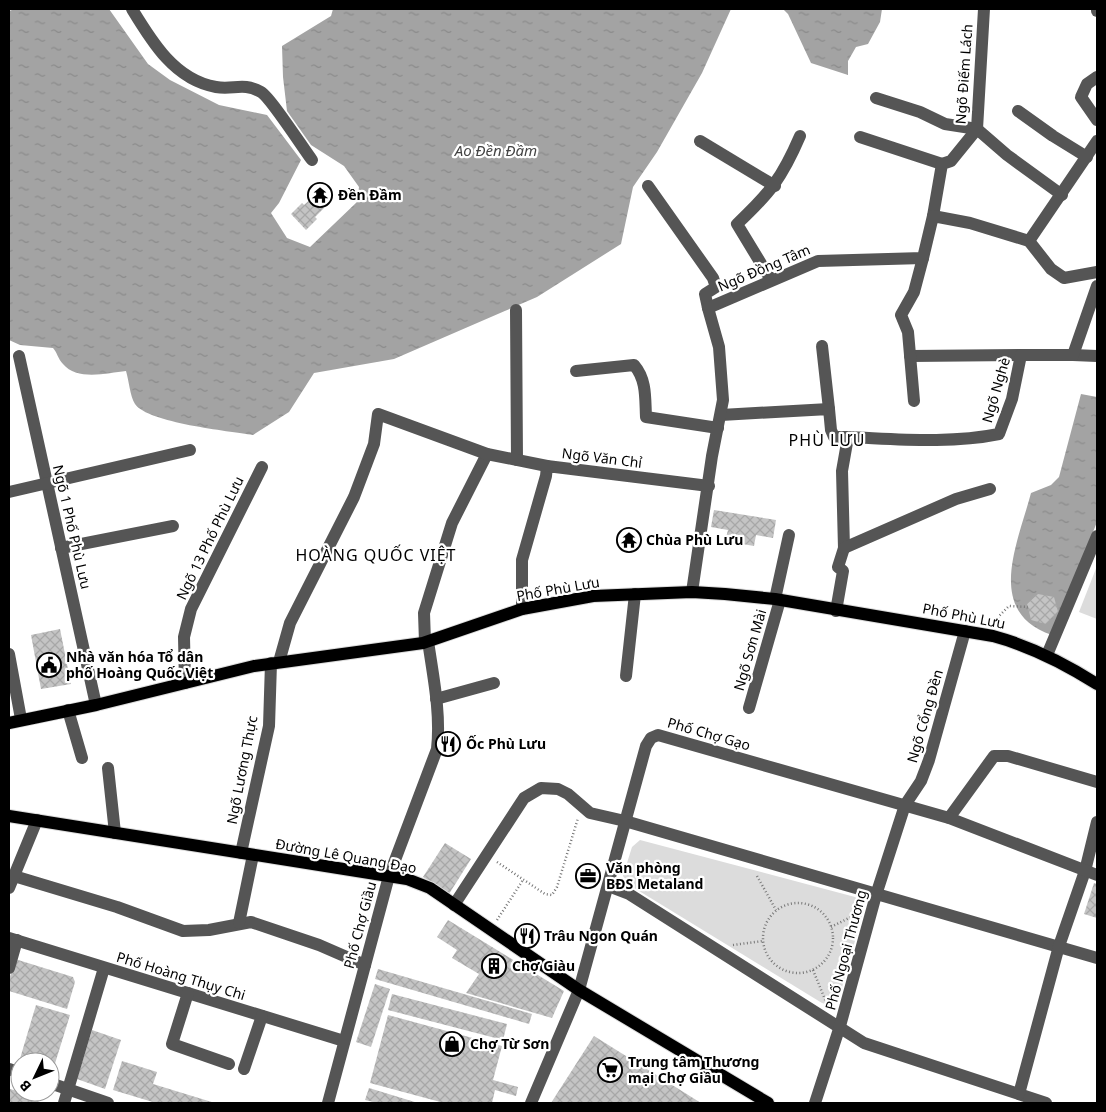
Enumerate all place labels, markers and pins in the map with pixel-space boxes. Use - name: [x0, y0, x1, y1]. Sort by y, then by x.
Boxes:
- temple icon: Đền Đầm: [307, 182, 333, 208]
- place label: Đền Đầm: [338, 185, 402, 204]
- temple icon: Chùa Phù Lưu: [616, 527, 642, 553]
- place label: Chùa Phù Lưu: [646, 530, 743, 549]
- place label: Nhà văn hóa Tổ dân phố Hoàng Quốc Việt: [66, 647, 213, 682]
- public building icon: Nhà văn hóa Tổ dân phố Hoàng Quốc Việt: [36, 652, 62, 678]
- restaurant icon: Ốc Phù Lưu: [435, 731, 461, 757]
- place label: Ốc Phù Lưu: [466, 734, 546, 753]
- place label: Văn phòng BĐS Metaland: [606, 858, 703, 893]
- office icon: Văn phòng BĐS Metaland: [575, 863, 601, 889]
- restaurant icon: Trâu Ngon Quán: [514, 923, 540, 949]
- place label: Trâu Ngon Quán: [544, 926, 658, 945]
- building icon: Chợ Giàu: [481, 953, 507, 979]
- place label: Chợ Giàu: [512, 956, 575, 975]
- shop icon: Chợ Từ Sơn: [439, 1031, 465, 1057]
- place label: Chợ Từ Sơn: [470, 1034, 549, 1053]
- place label: Trung tâm Thương mại Chợ Giầu: [628, 1052, 759, 1087]
- supermarket icon: Trung tâm Thương mại Chợ Giầu: [597, 1057, 623, 1083]

